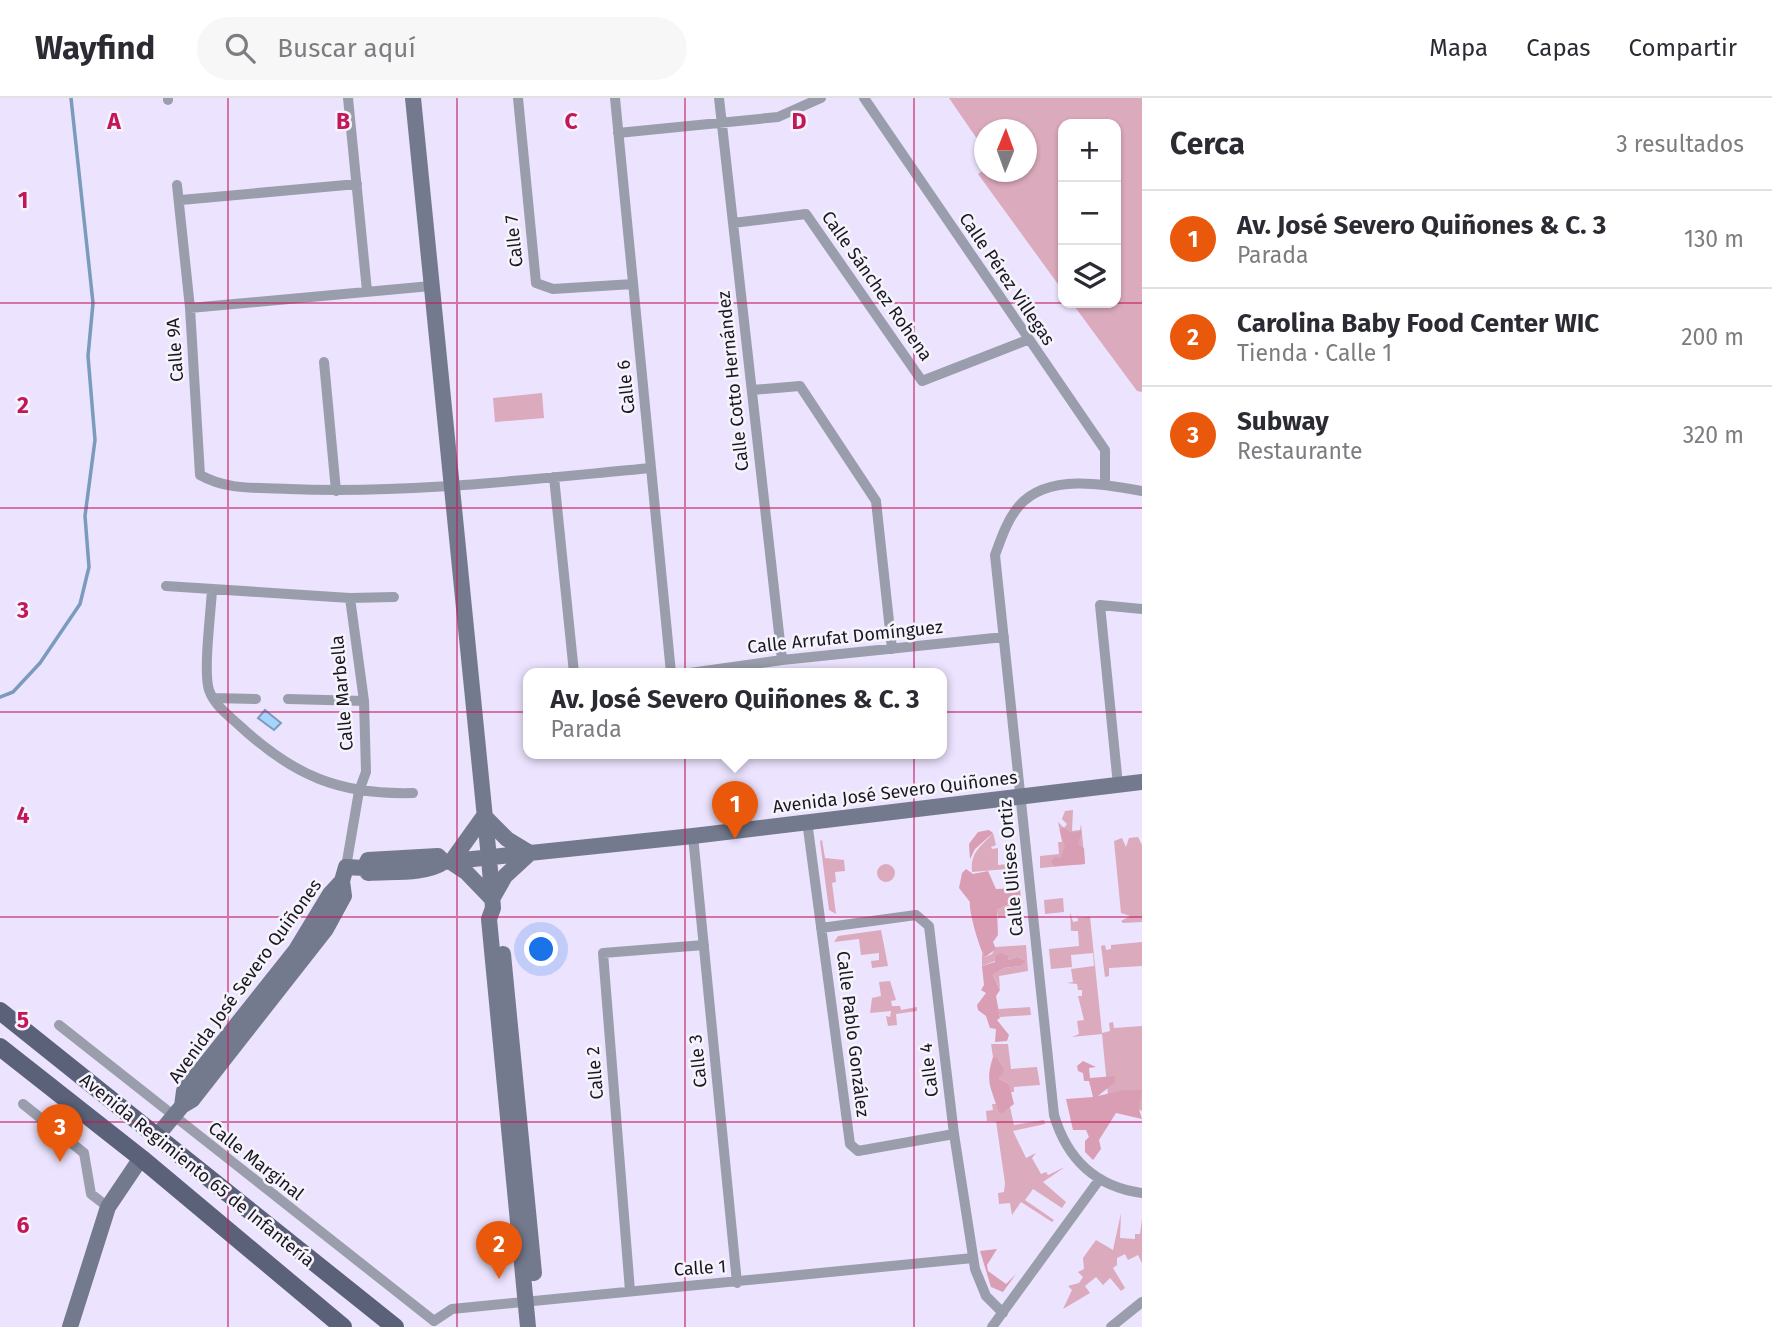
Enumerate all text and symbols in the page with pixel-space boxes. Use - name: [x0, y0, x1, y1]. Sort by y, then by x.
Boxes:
- search box: [197, 17, 687, 80]
- text: Wayfind: [35, 28, 155, 68]
- icon: search: [221, 29, 259, 67]
- text: Buscar aquí: [277, 33, 416, 64]
- text: Mapa: [1429, 34, 1488, 62]
- text: Capas: [1526, 34, 1590, 62]
- text: Compartir: [1628, 34, 1737, 62]
- text: A: [106, 107, 121, 135]
- text: B: [336, 107, 350, 135]
- text: C: [564, 107, 578, 135]
- text: D: [792, 107, 807, 135]
- north arrow: [974, 119, 1037, 182]
- map controls: [1058, 119, 1121, 308]
- button: +: [1058, 119, 1121, 182]
- text: Cerca: [1170, 126, 1245, 162]
- text: 3 resultados: [1616, 130, 1744, 158]
- button: −: [1058, 182, 1121, 245]
- text: 1: [18, 186, 28, 214]
- street label: Calle Sánchez Rohena: [817, 207, 937, 365]
- street label: Calle Pérez Villegas: [954, 208, 1060, 350]
- text: Av. José Severo Quiñones & C. 3: [1237, 210, 1606, 241]
- street label: Calle 7: [500, 214, 528, 268]
- text: 1: [1188, 225, 1198, 253]
- text: 130 m: [1684, 225, 1744, 253]
- text: Parada: [1237, 241, 1308, 269]
- button: layers: [1058, 245, 1121, 308]
- street label: Calle Cotto Hernández: [713, 290, 753, 472]
- text: Carolina Baby Food Center WIC: [1237, 308, 1599, 339]
- street label: Calle 9A: [162, 317, 188, 383]
- text: 2: [1187, 323, 1199, 351]
- text: 200 m: [1681, 323, 1744, 351]
- text: Tienda · Calle 1: [1237, 339, 1392, 367]
- street label: Calle 6: [612, 359, 640, 415]
- text: 2: [17, 391, 29, 419]
- text: Subway: [1237, 406, 1329, 437]
- text: 3: [1187, 421, 1199, 449]
- text: 320 m: [1683, 421, 1744, 449]
- text: Restaurante: [1237, 437, 1362, 465]
- text: 3: [16, 596, 29, 624]
- street label: Calle Arrufat Domínguez: [746, 616, 944, 658]
- street label: Calle Marbella: [326, 634, 358, 752]
- popup: [523, 668, 947, 759]
- text: Av. José Severo Quiñones & C. 3: [550, 684, 920, 715]
- text: Parada: [550, 715, 622, 743]
- street label: Avenida José Severo Quiñones: [771, 766, 1019, 818]
- pin: 1: [712, 781, 758, 839]
- street label: Calle Ulises Ortiz: [994, 799, 1028, 937]
- text: 4: [17, 801, 30, 829]
- street label: Avenida José Severo Quiñones: [164, 875, 326, 1087]
- your location: [524, 932, 558, 966]
- street label: Calle Pablo González: [832, 950, 874, 1119]
- text: 5: [17, 1006, 29, 1034]
- street label: Calle 3: [684, 1033, 712, 1089]
- street label: Calle 4: [915, 1041, 943, 1098]
- street label: Calle 2: [582, 1045, 608, 1101]
- street label: Avenida Regimiento 65 de Infantería: [75, 1068, 319, 1272]
- pin: 3: [37, 1104, 83, 1162]
- street label: Calle Marginal: [204, 1117, 308, 1205]
- text: 6: [17, 1211, 30, 1239]
- pin: 2: [476, 1221, 522, 1279]
- street label: Calle 1: [673, 1255, 727, 1281]

